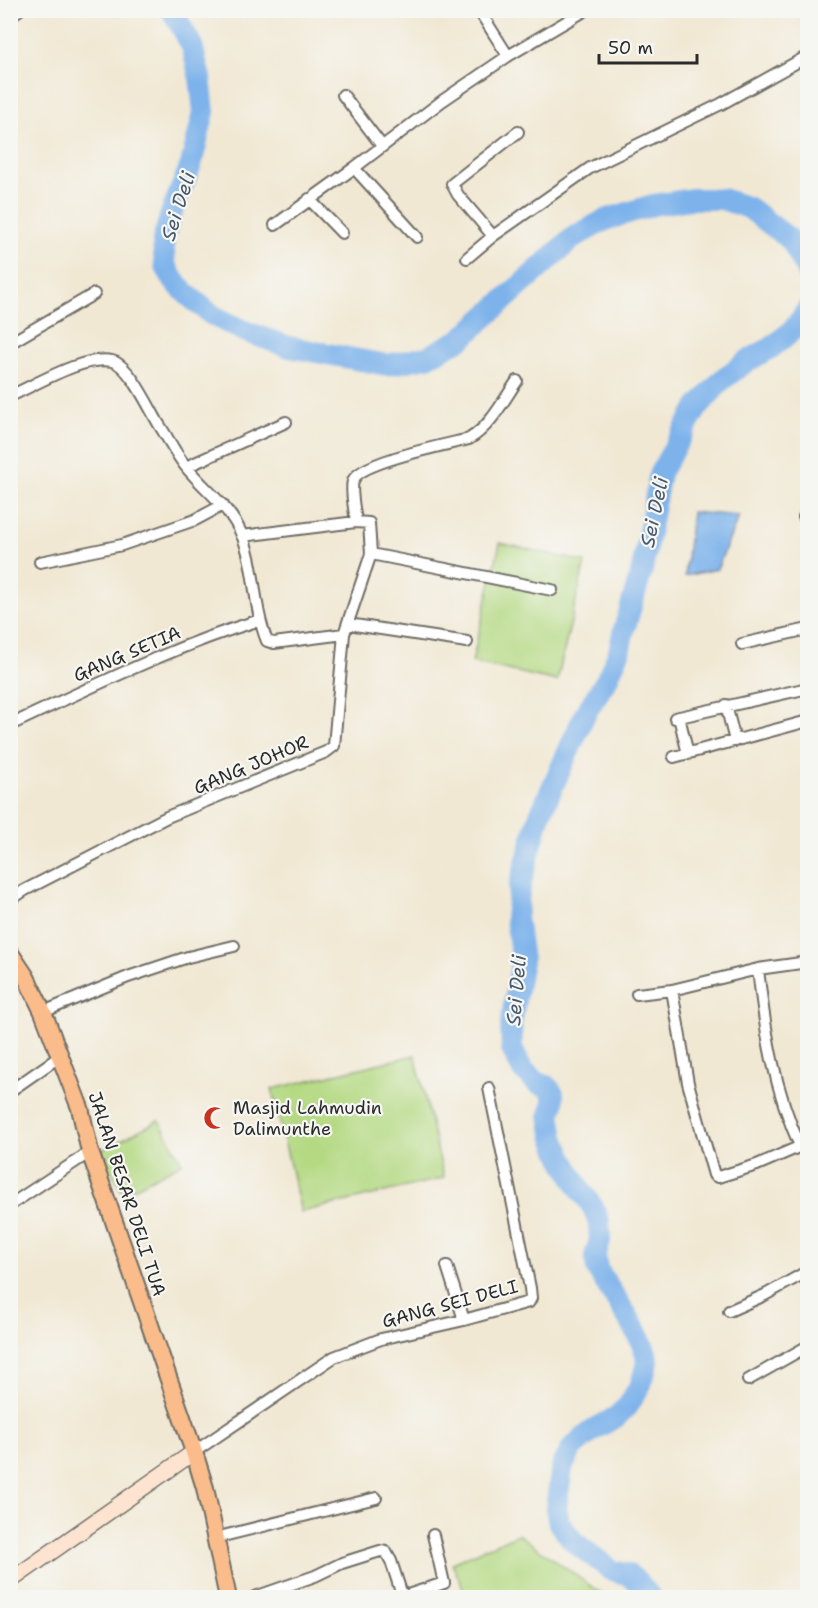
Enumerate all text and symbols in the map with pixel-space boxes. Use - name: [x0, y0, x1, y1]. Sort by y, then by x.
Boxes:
- scale bar: [599, 27, 696, 65]
- text: 50 m: [608, 36, 653, 60]
- water label: Sei Deli: [155, 168, 201, 244]
- water label: Sei Deli: [634, 474, 674, 549]
- street label: GANG SETIA: [70, 621, 184, 687]
- street label: GANG JOHOR: [190, 730, 312, 800]
- water label: Sei Deli: [500, 953, 532, 1026]
- street label: JALAN BESAR DELI TUA: [83, 1089, 171, 1299]
- place label: Masjid Lahmudin Dalimunthe: [233, 1096, 382, 1141]
- mosque icon: Masjid Lahmudin Dalimunthe: [202, 1105, 228, 1131]
- street label: GANG SEI DELI: [379, 1274, 521, 1334]

